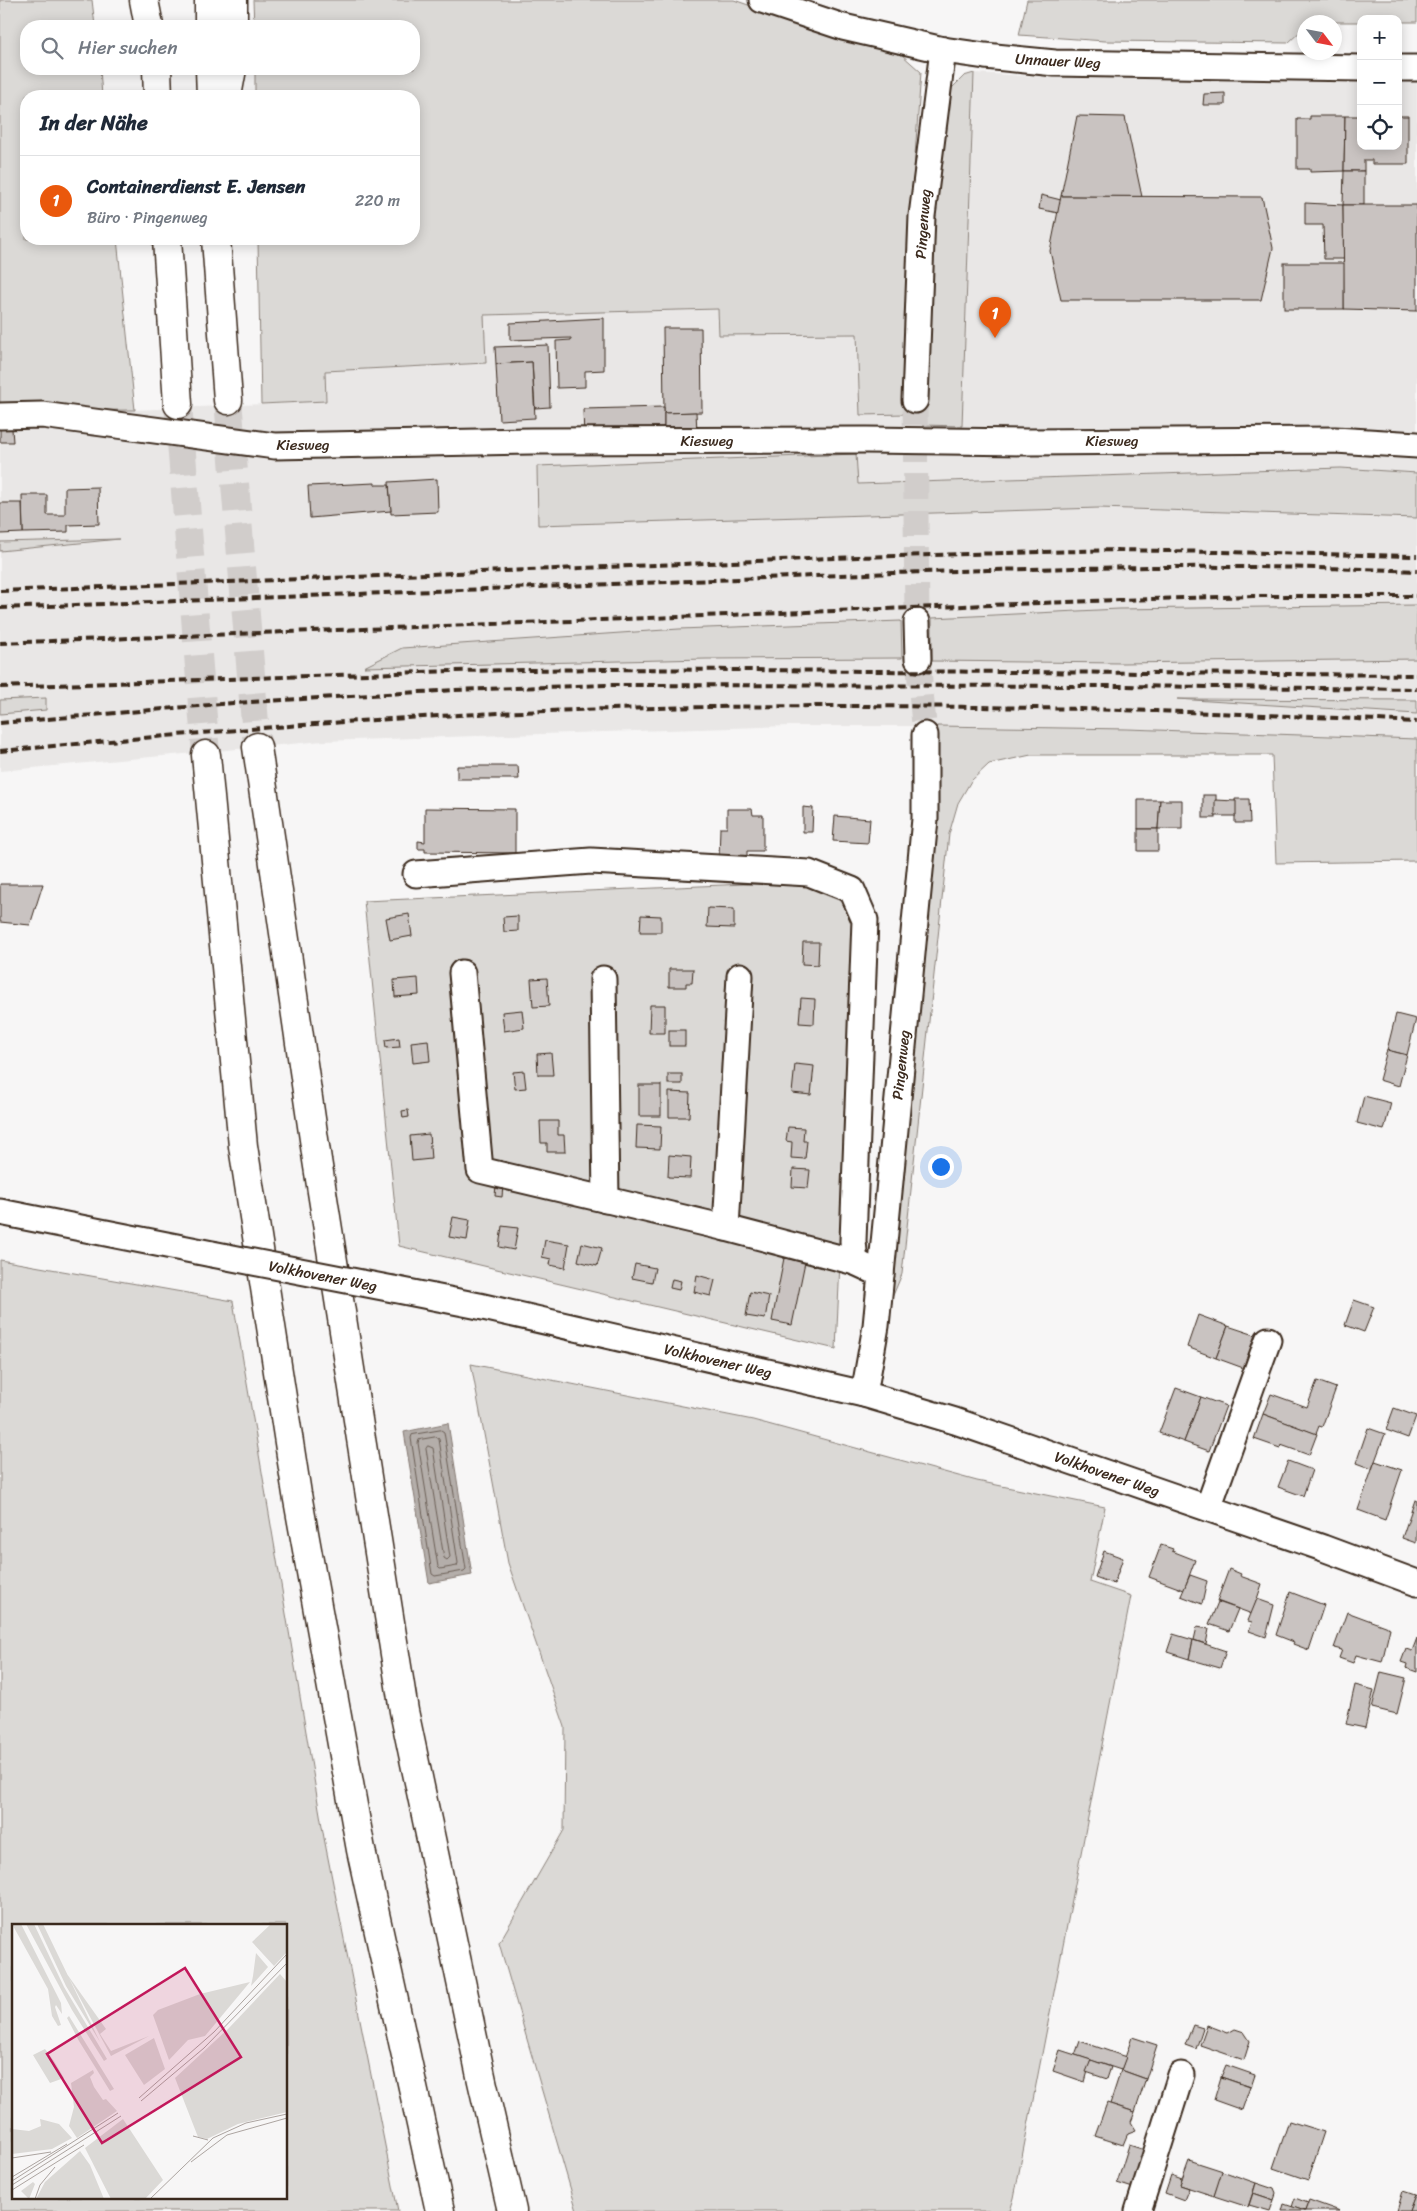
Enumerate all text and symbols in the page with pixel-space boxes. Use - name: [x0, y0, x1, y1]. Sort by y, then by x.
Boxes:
- north arrow: [1297, 15, 1342, 60]
- map controls: [1357, 15, 1402, 150]
- button: +: [1357, 15, 1402, 60]
- search box: [20, 20, 420, 75]
- text: Hier suchen: [78, 31, 178, 64]
- icon: search: [38, 34, 66, 62]
- street label: Unnauer Weg: [1014, 46, 1102, 76]
- button: −: [1357, 60, 1402, 105]
- text: In der Nähe: [40, 104, 148, 142]
- button: locate: [1357, 105, 1402, 150]
- text: Containerdienst E. Jensen: [87, 170, 305, 203]
- text: 1: [53, 186, 59, 215]
- text: 220 m: [355, 186, 400, 215]
- street label: Pingenweg: [908, 188, 938, 260]
- text: Büro · Pingenweg: [87, 203, 208, 232]
- pin: 1: [979, 297, 1011, 338]
- street label: Kiesweg: [680, 428, 734, 454]
- street label: Kiesweg: [1085, 428, 1139, 454]
- street label: Kiesweg: [276, 432, 330, 458]
- street label: Pingenweg: [884, 1028, 918, 1101]
- your location: [928, 1154, 954, 1180]
- street label: Volkhovener Weg: [267, 1253, 380, 1299]
- street label: Volkhovener Weg: [662, 1336, 775, 1386]
- street label: Volkhovener Weg: [1051, 1444, 1164, 1504]
- inset map: [12, 1924, 288, 2198]

